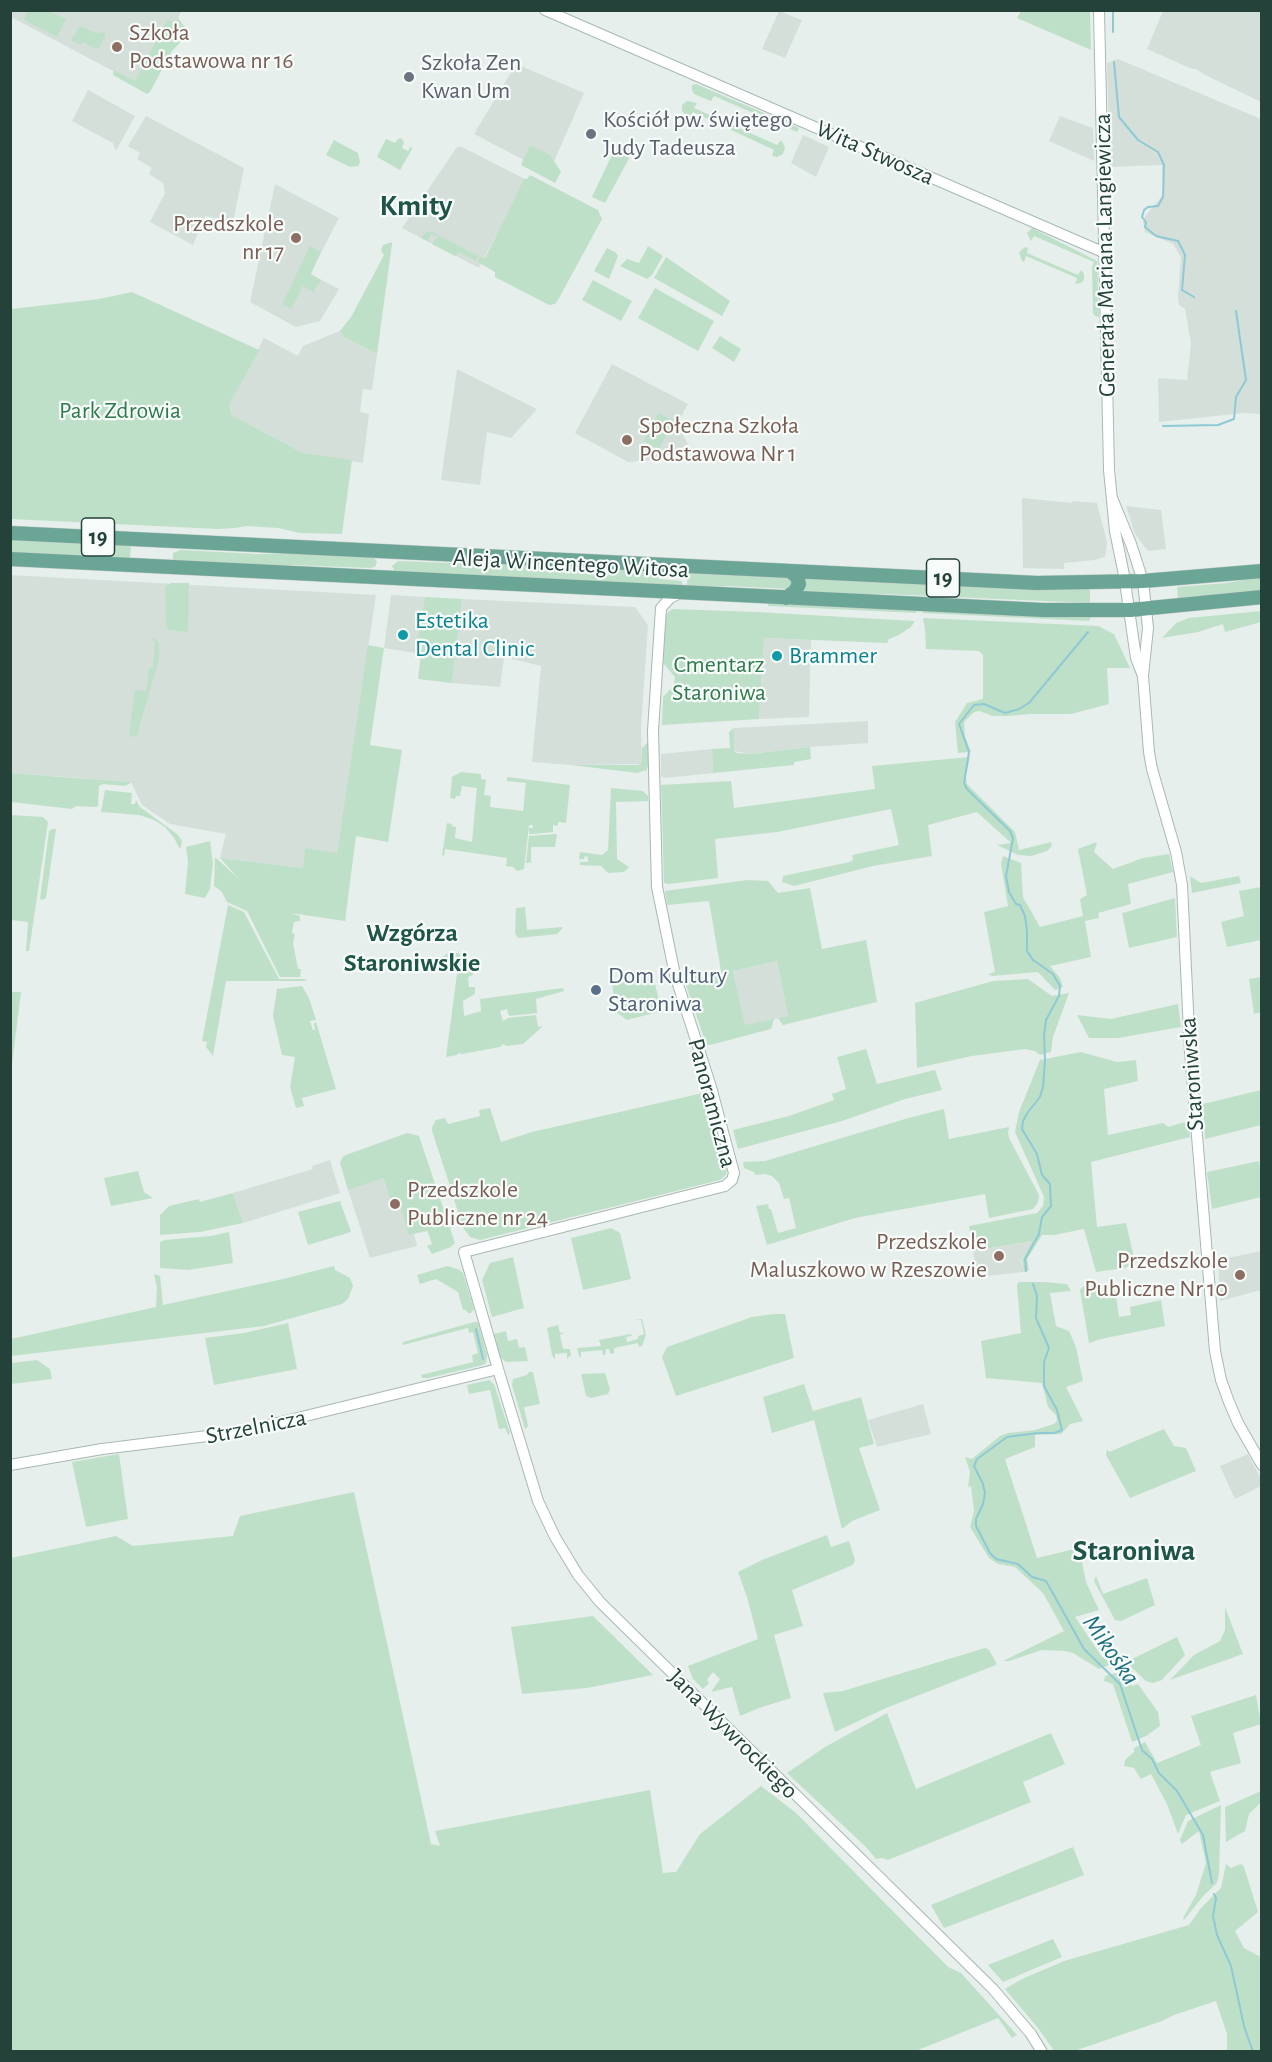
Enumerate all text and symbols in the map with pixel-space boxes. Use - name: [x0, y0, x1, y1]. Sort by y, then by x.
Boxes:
- place label: Szkoła Podstawowa nr 16: [129, 19, 294, 75]
- marker: Szkoła Podstawowa nr 16: [110, 40, 124, 54]
- place label: Szkoła Zen Kwan Um: [421, 49, 521, 105]
- marker: Szkoła Zen Kwan Um: [402, 70, 416, 84]
- place label: Kościół pw. świętego Judy Tadeusza: [603, 106, 793, 162]
- street label: Generała Mariana Langiewicza: [1088, 113, 1122, 397]
- street label: Wita Stwosza: [811, 114, 939, 192]
- marker: Kościół pw. świętego Judy Tadeusza: [584, 127, 598, 141]
- district label: Kmity: [380, 188, 452, 224]
- place label: Przedszkole nr 17: [173, 210, 284, 266]
- marker: Przedszkole nr 17: [289, 231, 303, 245]
- park label: Park Zdrowia: [59, 397, 181, 425]
- place label: Społeczna Szkoła Podstawowa Nr 1: [639, 412, 799, 468]
- marker: Społeczna Szkoła Podstawowa Nr 1: [620, 433, 634, 447]
- road number: 19: [82, 518, 114, 556]
- street label: Aleja Wincentego Witosa: [452, 543, 690, 585]
- road number: 19: [926, 559, 960, 597]
- place label: Estetika Dental Clinic: [415, 607, 534, 663]
- marker: Estetika Dental Clinic: [396, 628, 410, 642]
- place label: Brammer: [789, 642, 877, 670]
- marker: Brammer: [770, 649, 784, 663]
- park label: Cmentarz Staroniwa: [672, 651, 766, 707]
- district label: Wzgórza Staroniwskie: [344, 917, 480, 978]
- place label: Dom Kultury Staroniwa: [608, 962, 727, 1018]
- marker: Dom Kultury Staroniwa: [589, 983, 603, 997]
- street label: Staroniwska: [1174, 1016, 1210, 1132]
- street label: Panoramiczna: [681, 1035, 743, 1171]
- place label: Przedszkole Publiczne nr 24: [407, 1176, 548, 1232]
- marker: Przedszkole Publiczne nr 24: [388, 1197, 402, 1211]
- place label: Przedszkole Maluszkowo w Rzeszowie: [750, 1228, 987, 1284]
- place label: Przedszkole Publiczne Nr 10: [1084, 1247, 1228, 1303]
- marker: Przedszkole Maluszkowo w Rzeszowie: [992, 1249, 1006, 1263]
- marker: Przedszkole Publiczne Nr 10: [1233, 1268, 1247, 1282]
- street label: Strzelnicza: [203, 1403, 309, 1451]
- district label: Staroniwa: [1072, 1533, 1196, 1569]
- water label: Mikośka: [1076, 1609, 1146, 1691]
- street label: Jana Wywrockiego: [662, 1663, 804, 1805]

